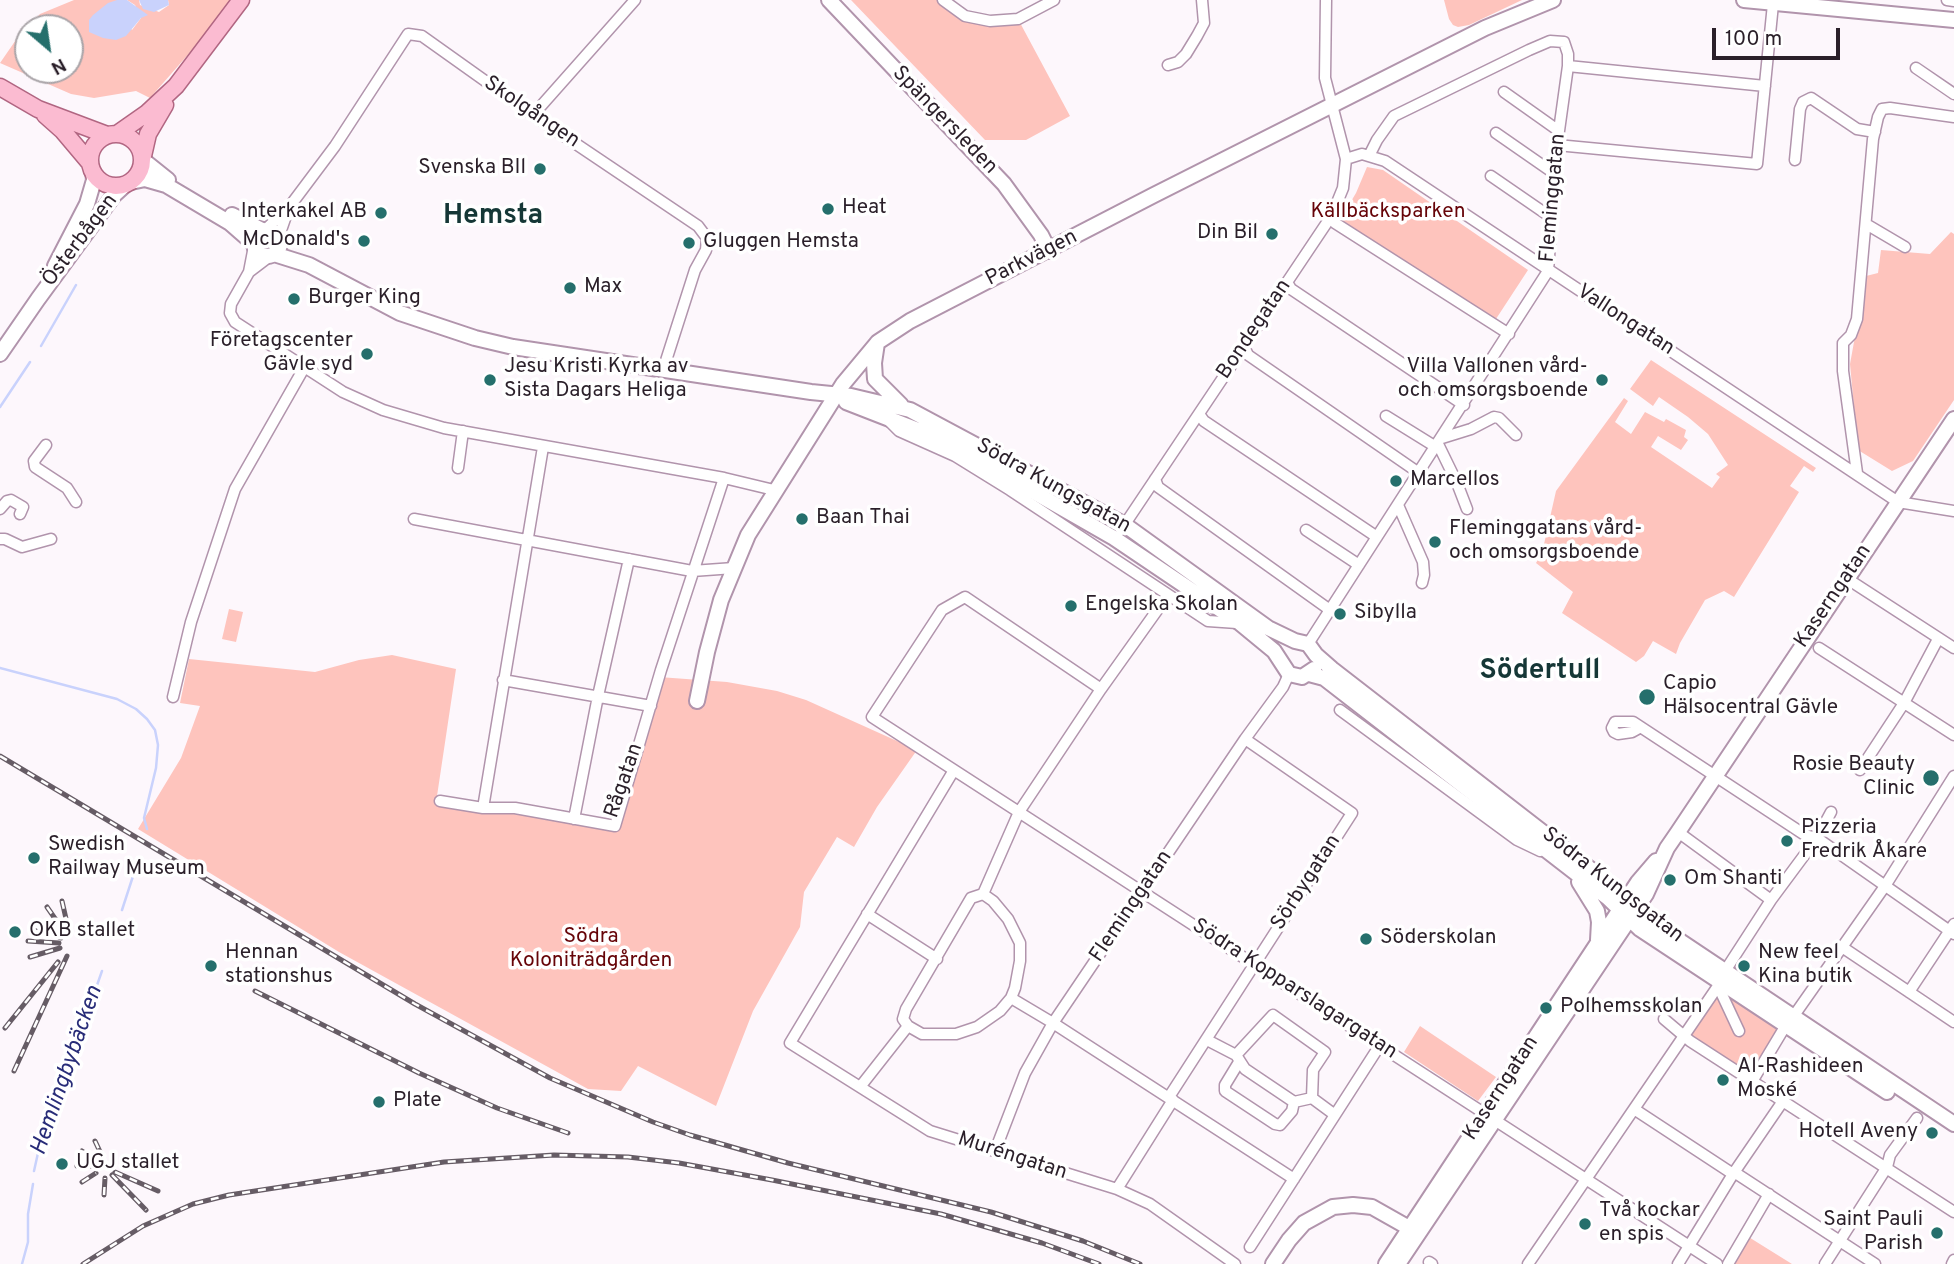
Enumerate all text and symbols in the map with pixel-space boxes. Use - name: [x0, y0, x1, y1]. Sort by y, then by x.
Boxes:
- north arrow: [14, 14, 84, 84]
- scale bar: [1716, 14, 1844, 58]
- text: 100 m: [1725, 26, 1782, 53]
- text: N: [46, 52, 70, 79]
- street label: Spängersleden: [886, 62, 1002, 180]
- street label: Skolgången: [478, 72, 584, 154]
- street label: Fleminggatan: [1536, 132, 1572, 264]
- place label: Svenska BIl: [418, 156, 526, 182]
- marker: Svenska BIl: [532, 161, 548, 177]
- street label: Österbågen: [38, 190, 124, 292]
- place label: Heat: [842, 196, 887, 222]
- place label: Interkakel AB: [241, 200, 367, 226]
- district label: Hemsta: [443, 200, 543, 234]
- park label: Källbäcksparken: [1311, 200, 1465, 226]
- marker: Heat: [820, 201, 836, 217]
- marker: Interkakel AB: [373, 205, 389, 221]
- place label: Din Bil: [1197, 221, 1258, 247]
- street label: Parkvägen: [982, 225, 1082, 293]
- marker: Din Bil: [1264, 226, 1280, 242]
- place label: McDonald's: [242, 228, 350, 254]
- place label: Gluggen Hemsta: [703, 230, 859, 256]
- marker: McDonald's: [356, 233, 372, 249]
- marker: Gluggen Hemsta: [681, 235, 697, 251]
- place label: Max: [584, 275, 622, 301]
- street label: Bondegatan: [1212, 275, 1298, 385]
- marker: Max: [562, 280, 578, 296]
- street label: Vallongatan: [1571, 280, 1679, 362]
- place label: Burger King: [308, 286, 421, 312]
- marker: Burger King: [286, 291, 302, 307]
- place label: Företagscenter Gävle syd: [210, 329, 353, 379]
- marker: Företagscenter Gävle syd: [359, 346, 375, 362]
- place label: Jesu Kristi Kyrka av Sista Dagars Heliga: [504, 355, 688, 405]
- place label: Villa Vallonen vård- och omsorgsboende: [1398, 355, 1588, 405]
- marker: Jesu Kristi Kyrka av Sista Dagars Heliga: [482, 372, 498, 388]
- marker: Villa Vallonen vård- och omsorgsboende: [1594, 372, 1610, 388]
- street label: Södra Kungsgatan: [971, 434, 1135, 540]
- place label: Marcellos: [1410, 468, 1500, 494]
- marker: Marcellos: [1388, 473, 1404, 489]
- place label: Baan Thai: [816, 506, 910, 532]
- marker: Baan Thai: [794, 511, 810, 527]
- place label: Fleminggatans vård- och omsorgsboende: [1449, 517, 1642, 567]
- marker: Fleminggatans vård- och omsorgsboende: [1427, 534, 1443, 550]
- street label: Kaserngatan: [1790, 540, 1878, 654]
- place label: Engelska Skolan: [1085, 593, 1238, 619]
- marker: Engelska Skolan: [1063, 598, 1079, 614]
- place label: Sibylla: [1354, 601, 1417, 627]
- marker: Sibylla: [1332, 606, 1348, 622]
- district label: Södertull: [1479, 655, 1601, 689]
- place label: Capio Hälsocentral Gävle: [1663, 672, 1838, 722]
- marker: Capio Hälsocentral Gävle: [1637, 687, 1657, 707]
- street label: Rågatan: [600, 740, 650, 822]
- place label: Rosie Beauty Clinic: [1792, 753, 1915, 803]
- marker: Rosie Beauty Clinic: [1921, 768, 1941, 788]
- place label: Pizzeria Fredrik Åkare: [1801, 816, 1927, 866]
- street label: Södra Kungsgatan: [1536, 823, 1688, 949]
- street label: Sörbygatan: [1267, 831, 1347, 935]
- place label: Swedish Railway Museum: [48, 833, 205, 883]
- marker: Pizzeria Fredrik Åkare: [1779, 833, 1795, 849]
- street label: Fleminggatan: [1085, 846, 1179, 968]
- marker: Swedish Railway Museum: [26, 850, 42, 866]
- place label: Om Shanti: [1684, 867, 1782, 893]
- marker: Om Shanti: [1662, 872, 1678, 888]
- street label: Södra Kopparslagargatan: [1187, 914, 1401, 1066]
- place label: OKB stallet: [29, 919, 135, 945]
- marker: OKB stallet: [7, 924, 23, 940]
- park label: Södra Koloniträdgården: [510, 925, 672, 975]
- place label: Söderskolan: [1380, 926, 1497, 952]
- marker: Söderskolan: [1358, 931, 1374, 947]
- place label: Hennan stationshus: [225, 941, 333, 991]
- place label: New feel Kina butik: [1758, 941, 1853, 991]
- marker: Hennan stationshus: [203, 958, 219, 974]
- marker: New feel Kina butik: [1736, 958, 1752, 974]
- water label: Hemlingbybäcken: [26, 983, 110, 1159]
- place label: Polhemsskolan: [1560, 995, 1703, 1021]
- marker: Polhemsskolan: [1538, 1000, 1554, 1016]
- street label: Kaserngatan: [1459, 1032, 1545, 1146]
- place label: Al-Rashideen Moské: [1737, 1055, 1864, 1105]
- marker: Al-Rashideen Moské: [1715, 1072, 1731, 1088]
- place label: Plate: [393, 1089, 441, 1115]
- marker: Plate: [371, 1094, 387, 1110]
- place label: Hotell Aveny: [1799, 1120, 1918, 1146]
- marker: Hotell Aveny: [1924, 1125, 1940, 1141]
- street label: Muréngatan: [954, 1127, 1070, 1187]
- place label: UGJ stallet: [76, 1151, 180, 1177]
- marker: UGJ stallet: [54, 1156, 70, 1172]
- place label: Två kockar en spis: [1599, 1199, 1700, 1249]
- place label: Saint Pauli Parish: [1823, 1208, 1923, 1258]
- marker: Två kockar en spis: [1577, 1216, 1593, 1232]
- marker: Saint Pauli Parish: [1929, 1225, 1945, 1241]

